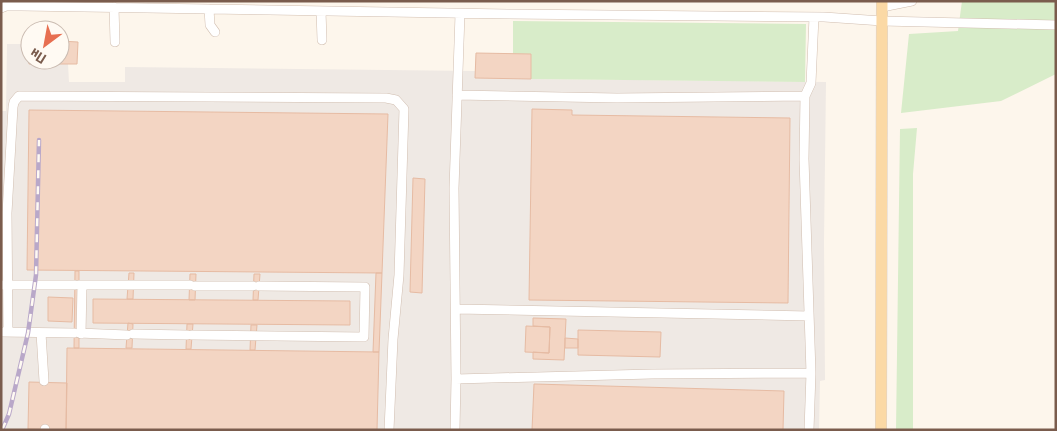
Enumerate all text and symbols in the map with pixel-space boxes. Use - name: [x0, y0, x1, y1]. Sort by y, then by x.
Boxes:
- north arrow: [20, 20, 70, 70]
- text: Пн: [27, 45, 49, 67]

